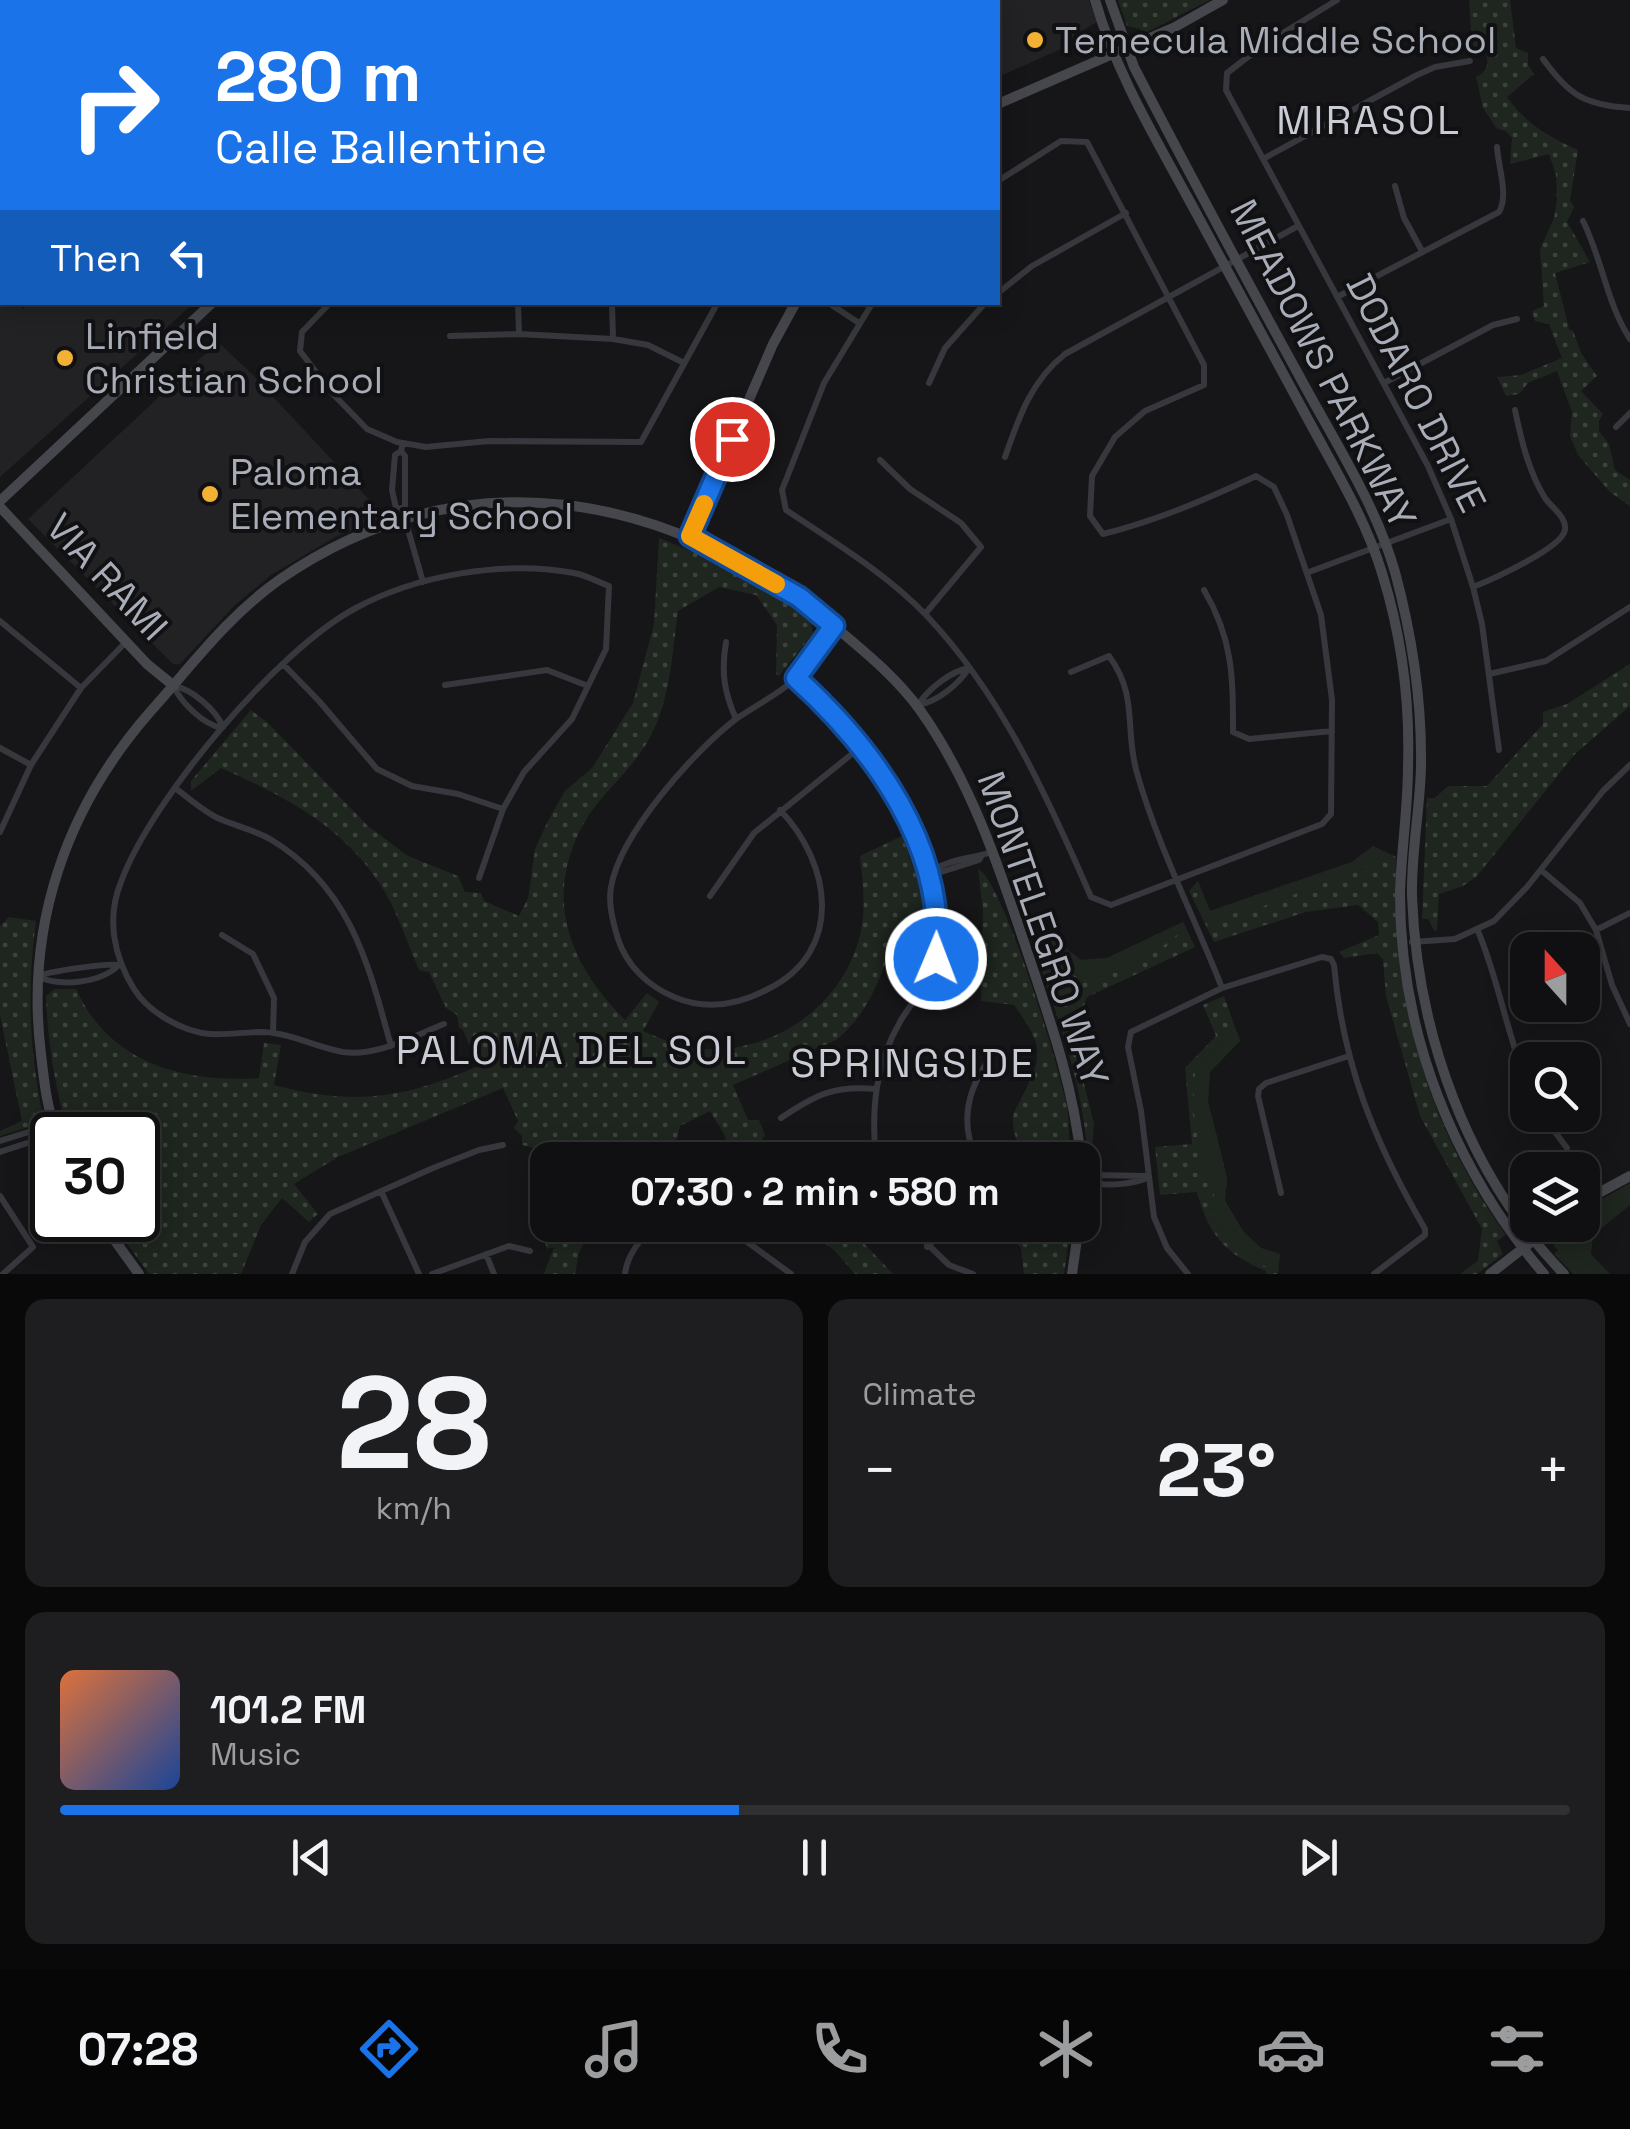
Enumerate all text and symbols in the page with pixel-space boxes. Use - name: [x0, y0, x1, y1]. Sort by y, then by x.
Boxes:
- place label: Temecula Middle School: [1055, 16, 1496, 64]
- marker: Temecula Middle School: [1024, 29, 1046, 51]
- text: 280 m: [215, 32, 422, 121]
- icon: right: [50, 40, 180, 170]
- district label: MIRASOL: [1276, 95, 1462, 146]
- text: Calle Ballentine: [215, 119, 547, 176]
- street label: MEADOWS PARKWAY: [1219, 191, 1427, 537]
- icon: left: [161, 230, 216, 285]
- text: Then: [50, 234, 141, 282]
- street label: DODARO DRIVE: [1335, 266, 1497, 520]
- place label: Linfield Christian School: [85, 312, 383, 404]
- marker: Linfield Christian School: [54, 347, 76, 369]
- pin: [690, 397, 775, 482]
- icon: arrive: [705, 412, 760, 467]
- place label: Paloma Elementary School: [230, 448, 573, 540]
- marker: Paloma Elementary School: [199, 483, 221, 505]
- street label: VIA RAMI: [36, 504, 178, 650]
- street label: MONTELEGRO WAY: [967, 765, 1119, 1093]
- position arrow: [884, 907, 988, 1011]
- north arrow: [1510, 932, 1600, 1022]
- map controls: [1510, 932, 1600, 1242]
- district label: PALOMA DEL SOL: [396, 1025, 748, 1076]
- district label: SPRINGSIDE: [791, 1038, 1035, 1089]
- button: search: [1510, 1042, 1600, 1132]
- speed limit sign: 30: [30, 1112, 160, 1242]
- button: layers: [1510, 1152, 1600, 1242]
- text: 07:30 · 2 min · 580 m: [630, 1168, 1000, 1216]
- text: 28: [336, 1340, 491, 1506]
- text: Climate: [863, 1374, 977, 1414]
- text: 23°: [1156, 1422, 1276, 1518]
- text: −: [863, 1435, 897, 1505]
- text: +: [1536, 1435, 1570, 1505]
- text: km/h: [376, 1488, 452, 1528]
- text: 101.2 FM: [210, 1686, 366, 1734]
- text: Music: [210, 1734, 301, 1774]
- icon: previous: [284, 1830, 339, 1885]
- icon: pause: [787, 1830, 842, 1885]
- icon: next: [1291, 1830, 1346, 1885]
- icon: directions: [354, 2014, 424, 2084]
- icon: music: [579, 2014, 649, 2084]
- icon: phone: [805, 2014, 875, 2084]
- icon: climate: [1031, 2014, 1101, 2084]
- icon: car: [1256, 2014, 1326, 2084]
- icon: filters: [1482, 2014, 1552, 2084]
- text: 07:28: [78, 2021, 198, 2078]

